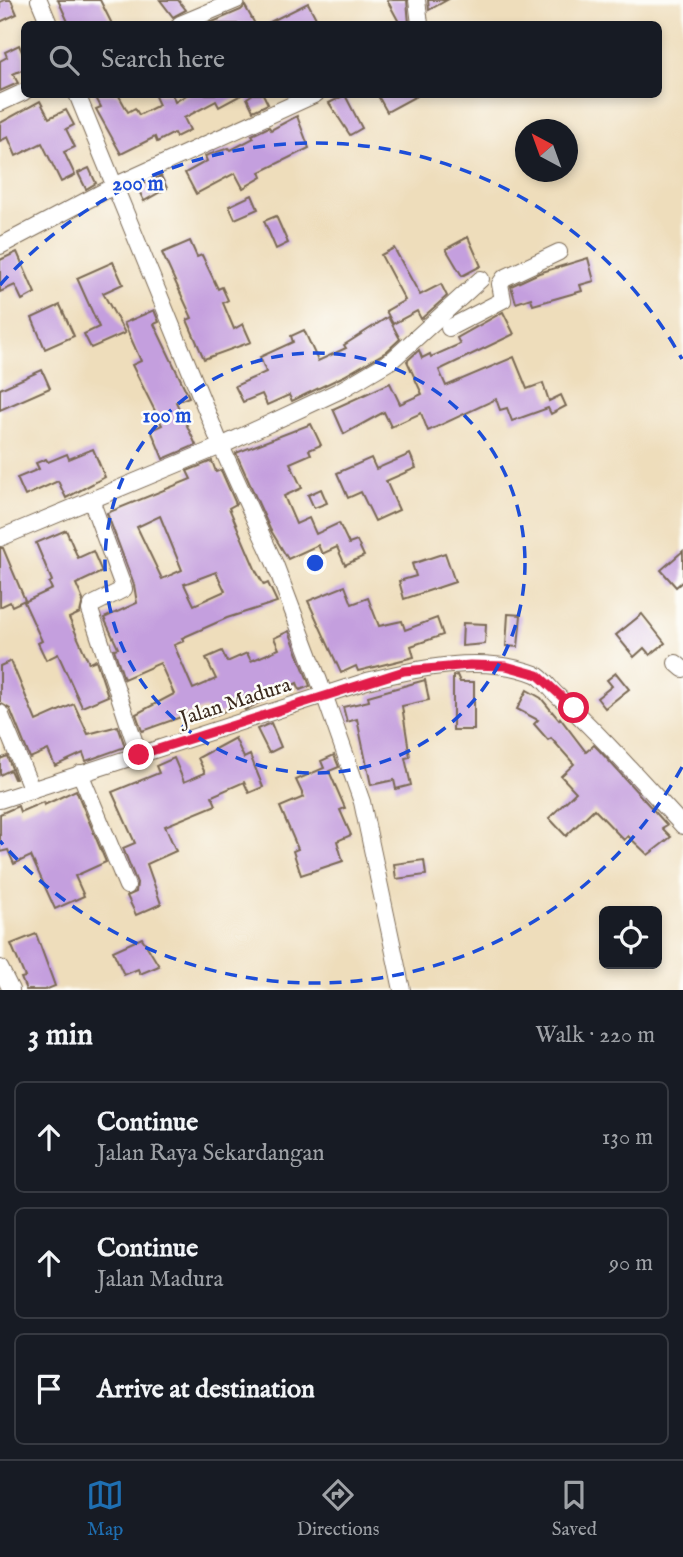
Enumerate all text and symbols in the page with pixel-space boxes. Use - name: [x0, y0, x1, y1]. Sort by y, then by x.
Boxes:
- search box: [21, 21, 662, 98]
- icon: search: [45, 41, 83, 79]
- text: Search here: [101, 43, 225, 76]
- north arrow: [515, 119, 578, 182]
- text: 200 m: [112, 171, 164, 198]
- text: 100 m: [142, 403, 192, 430]
- centre of rings: [303, 551, 327, 575]
- street label: Jalan Madura: [175, 671, 295, 734]
- route start: [558, 692, 589, 723]
- route end: [123, 739, 154, 770]
- map controls: [599, 906, 662, 969]
- button: locate: [599, 906, 662, 969]
- text: 3 min: [28, 1017, 93, 1055]
- text: Walk · 220 m: [535, 1021, 655, 1050]
- text: Continue: [97, 1106, 198, 1139]
- icon: ahead: [30, 1118, 68, 1156]
- text: 130 m: [602, 1123, 653, 1152]
- text: Jalan Raya Sekardangan: [97, 1139, 325, 1168]
- text: Continue: [97, 1232, 198, 1265]
- icon: ahead: [30, 1244, 68, 1282]
- text: 90 m: [609, 1249, 653, 1278]
- text: Jalan Madura: [97, 1265, 223, 1294]
- icon: arrive: [30, 1370, 68, 1408]
- text: Arrive at destination: [97, 1373, 315, 1406]
- tab: Map: [86, 1476, 124, 1542]
- tab: Directions: [297, 1476, 379, 1542]
- tab: Saved: [552, 1476, 597, 1542]

